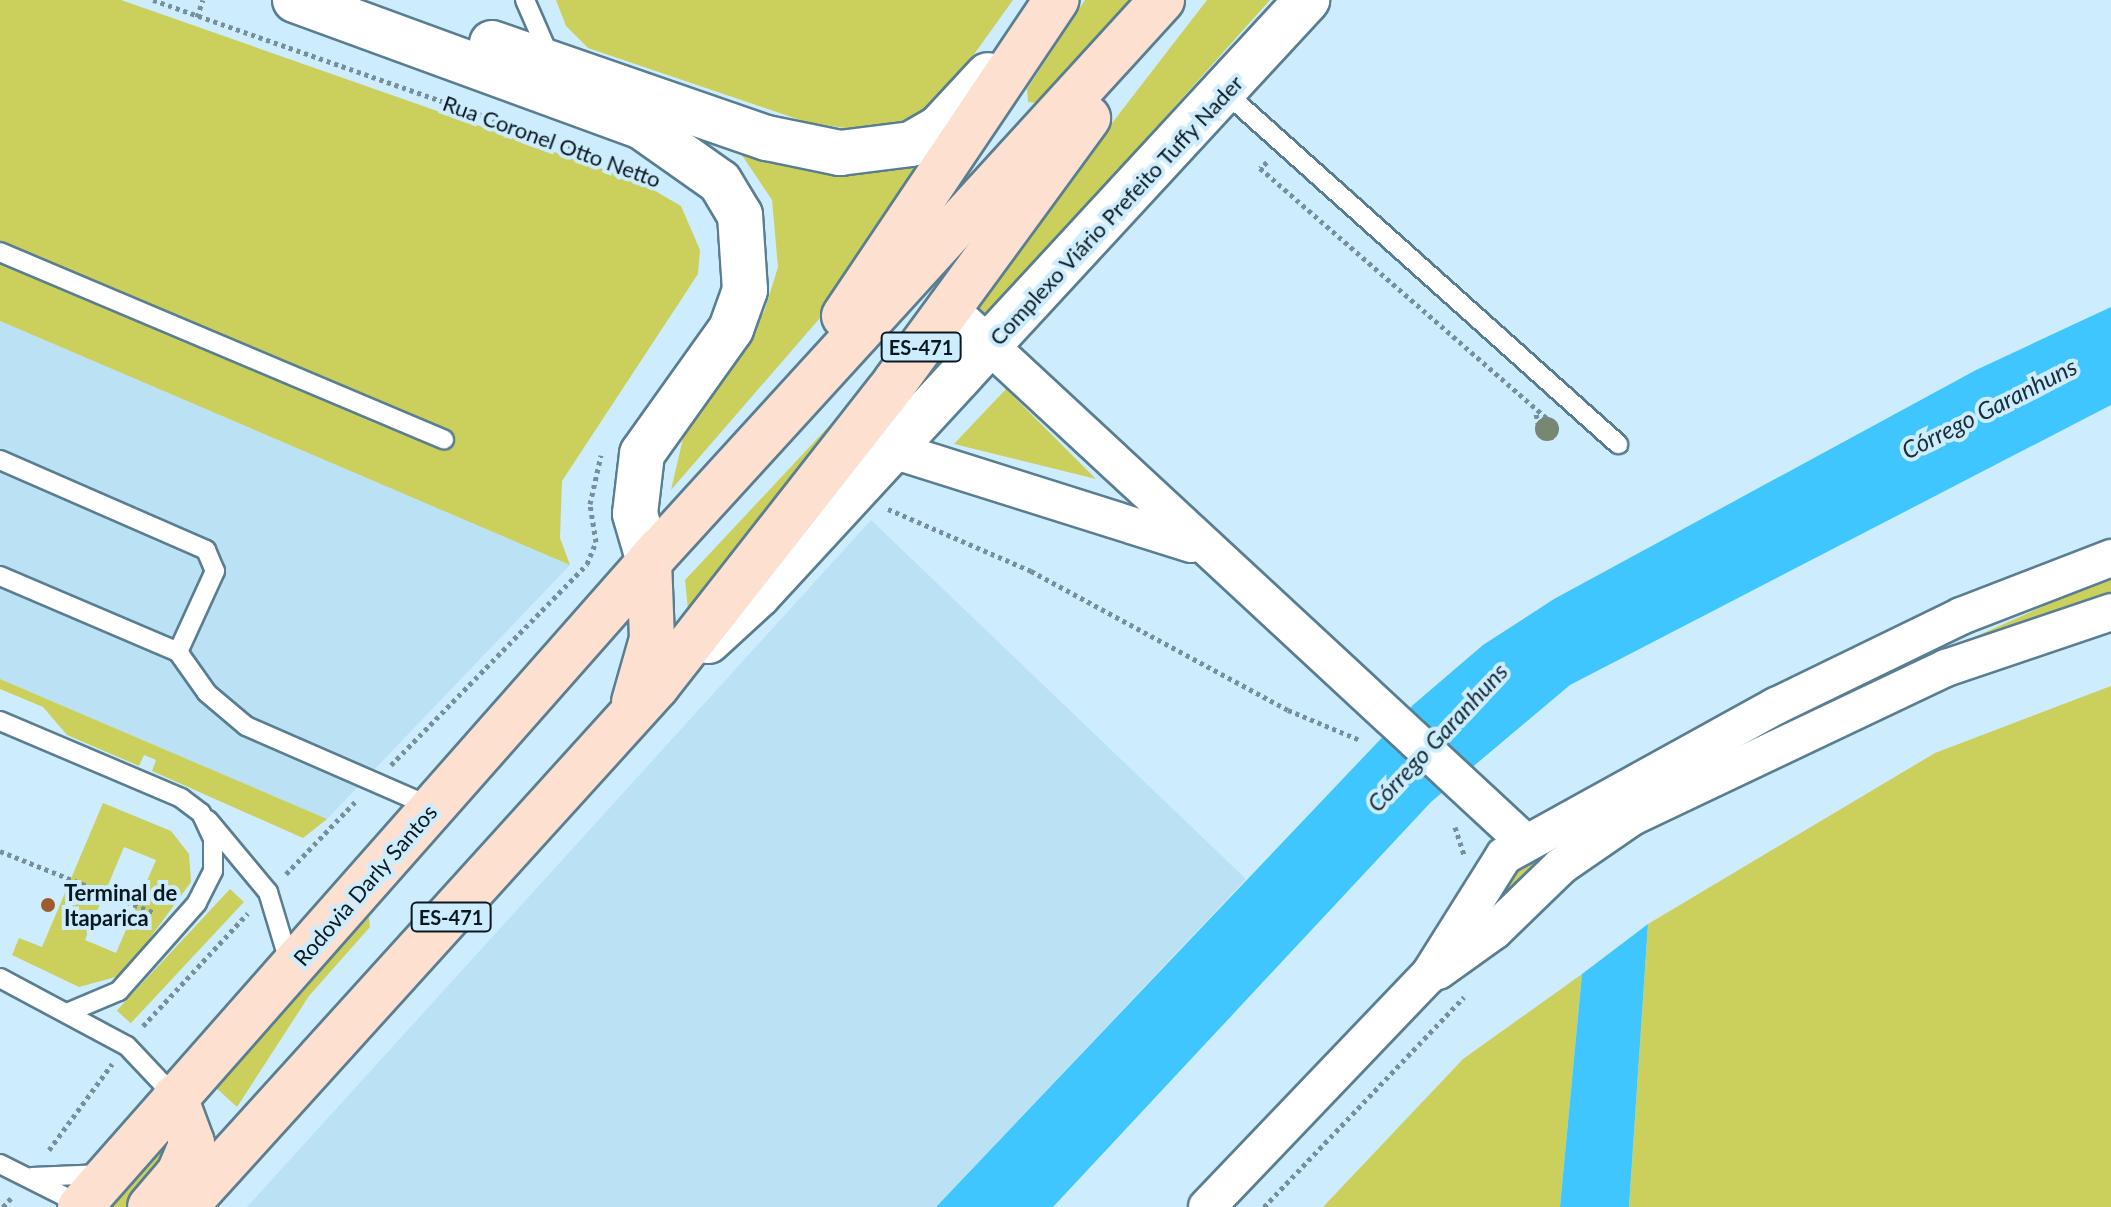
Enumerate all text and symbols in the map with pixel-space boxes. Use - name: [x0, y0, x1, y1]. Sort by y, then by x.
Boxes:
- street label: Complexo Viário Prefeito Tuffy Nader: [983, 69, 1249, 351]
- street label: Rua Coronel Otto Netto: [439, 89, 665, 193]
- road number: ES-471: [879, 331, 963, 363]
- water label: Córrego Garanhuns: [1897, 351, 2081, 465]
- water label: Córrego Garanhuns: [1361, 657, 1513, 817]
- street label: Rodovia Darly Santos: [288, 799, 442, 971]
- place label: Terminal de Itaparica: [64, 879, 177, 930]
- marker: Terminal de Itaparica: [39, 896, 57, 914]
- road number: ES-471: [409, 901, 493, 933]

